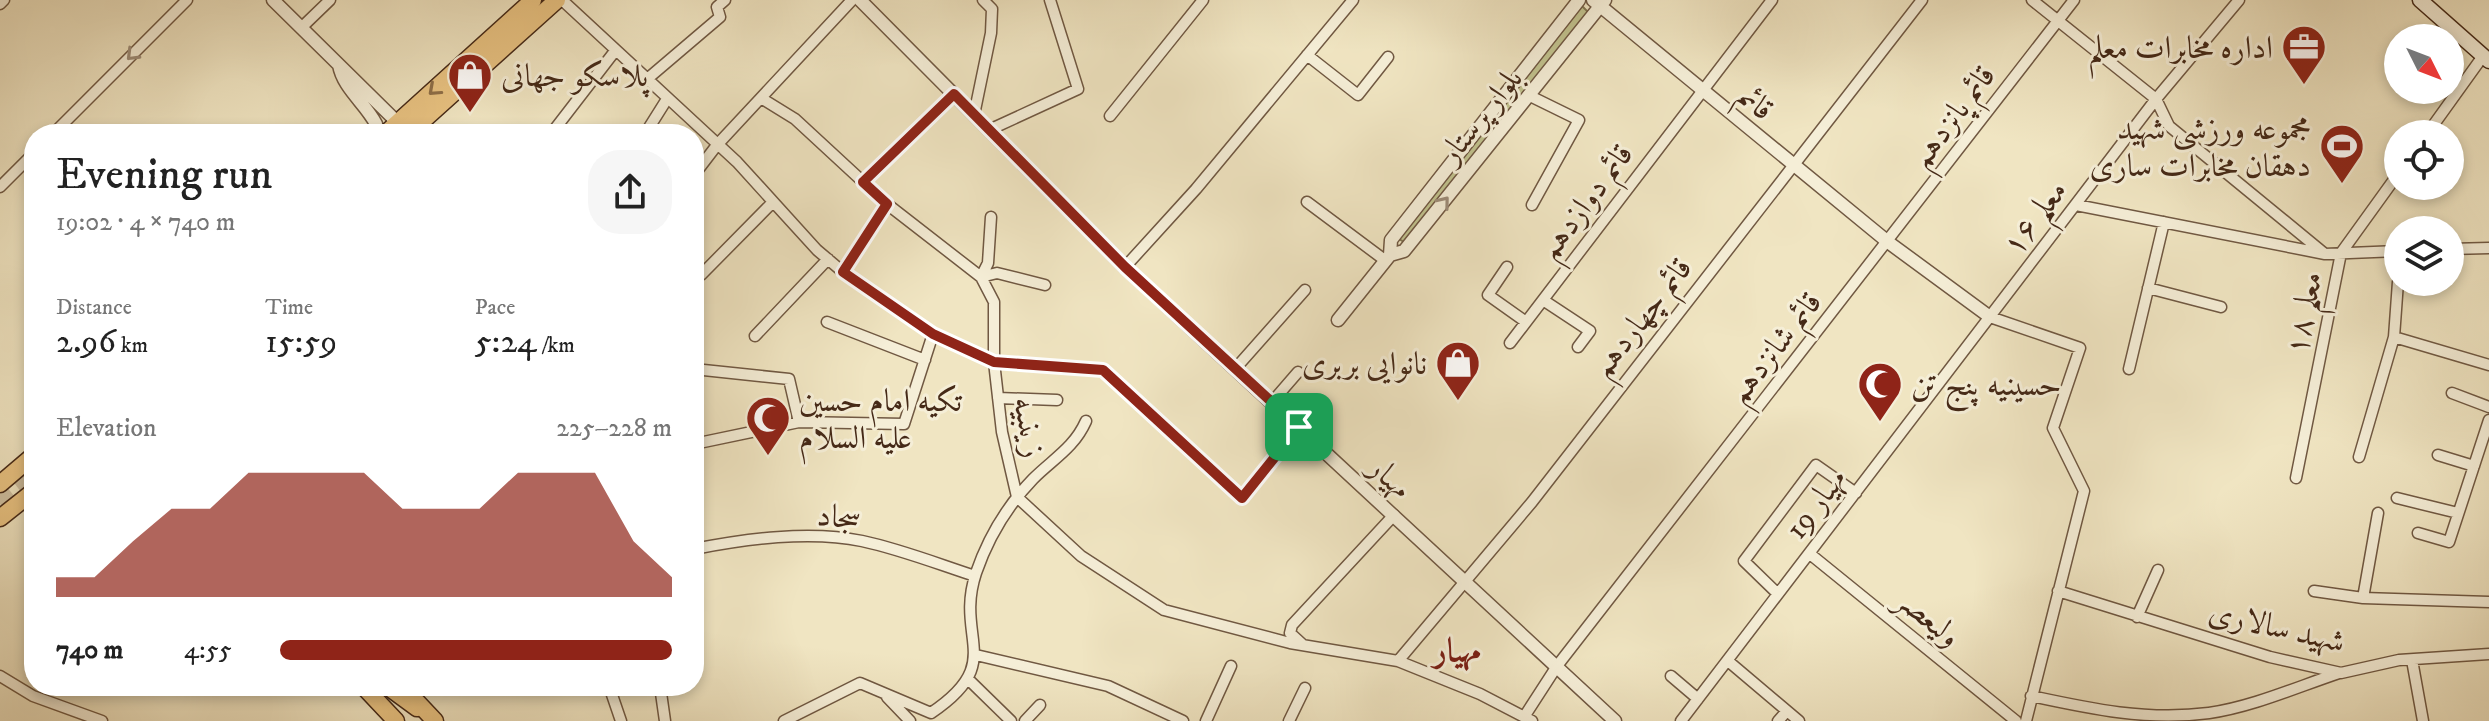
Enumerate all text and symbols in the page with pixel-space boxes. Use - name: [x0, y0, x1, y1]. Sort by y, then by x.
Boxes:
- office icon: اداره مخابرات معلم: [2280, 23, 2328, 86]
- north arrow: [2384, 24, 2464, 104]
- map controls: [2384, 24, 2464, 296]
- place label: اداره مخابرات معلم: [2088, 29, 2273, 79]
- one-way arrow: [126, 46, 141, 60]
- shop icon: پلاسکو جهانی: [446, 51, 494, 114]
- place label: پلاسکو جهانی: [501, 57, 650, 98]
- street label: قائم پانزدهم: [1902, 58, 2012, 182]
- street label: بلوار پرستار: [1429, 60, 1532, 175]
- street label: قائم: [1724, 77, 1781, 135]
- one-way arrow: [428, 81, 443, 95]
- place label: مجموعه ورزشی شهید دهقان مخابرات ساری: [2090, 110, 2311, 187]
- button: locate: [2384, 120, 2464, 200]
- sports icon: مجموعه ورزشی شهید دهقان مخابرات ساری: [2318, 122, 2366, 185]
- street label: قائم دوازدهم: [1530, 136, 1650, 273]
- text: Evening run: [56, 148, 273, 203]
- button: share: [588, 150, 672, 234]
- street label: معلم ۱۶: [1994, 173, 2085, 270]
- one-way arrow: [1434, 196, 1448, 211]
- text: 19:02 · 4 × 740 m: [56, 206, 235, 239]
- button: layers: [2384, 216, 2464, 296]
- street label: قائم چهاردهم: [1583, 250, 1708, 391]
- street label: معلم ۱۸: [2277, 268, 2342, 360]
- street label: قائم شانزدهم: [1719, 284, 1838, 417]
- text: Distance: [56, 294, 132, 321]
- text: Time: [265, 294, 313, 321]
- text: Pace: [475, 294, 515, 321]
- text: 2.96: [56, 321, 116, 363]
- text: 15:59: [265, 321, 337, 363]
- text: 5:24: [475, 321, 537, 363]
- text: km: [116, 332, 148, 359]
- text: /km: [537, 332, 575, 359]
- shop icon: نانوایی بربری: [1434, 339, 1482, 402]
- place label: نانوایی بربری: [1302, 345, 1427, 385]
- mosque icon: حسینیه پنج تن: [1856, 360, 1904, 423]
- place label: حسینیه پنج تن: [1911, 366, 2061, 412]
- place label: تکیه امام حسین علیه السلام: [799, 382, 963, 465]
- pin: [1265, 393, 1333, 461]
- mosque icon: تکیه امام حسین علیه السلام: [744, 394, 792, 457]
- street label: زینبیه: [1003, 394, 1053, 461]
- icon: arrive: [1277, 405, 1321, 449]
- text: Elevation: [56, 412, 157, 445]
- text: 225–228 m: [556, 412, 672, 445]
- street label: مهیار: [1357, 447, 1420, 508]
- street label: مهیار 19: [1777, 461, 1856, 548]
- street label: سجاد: [815, 496, 863, 540]
- street label: ولیعصر: [1885, 578, 1968, 657]
- street label: شهید سالاری: [2204, 593, 2349, 663]
- district label: مهیار: [1429, 630, 1481, 672]
- text: 740 m: [56, 634, 123, 667]
- text: 4:55: [184, 634, 232, 667]

